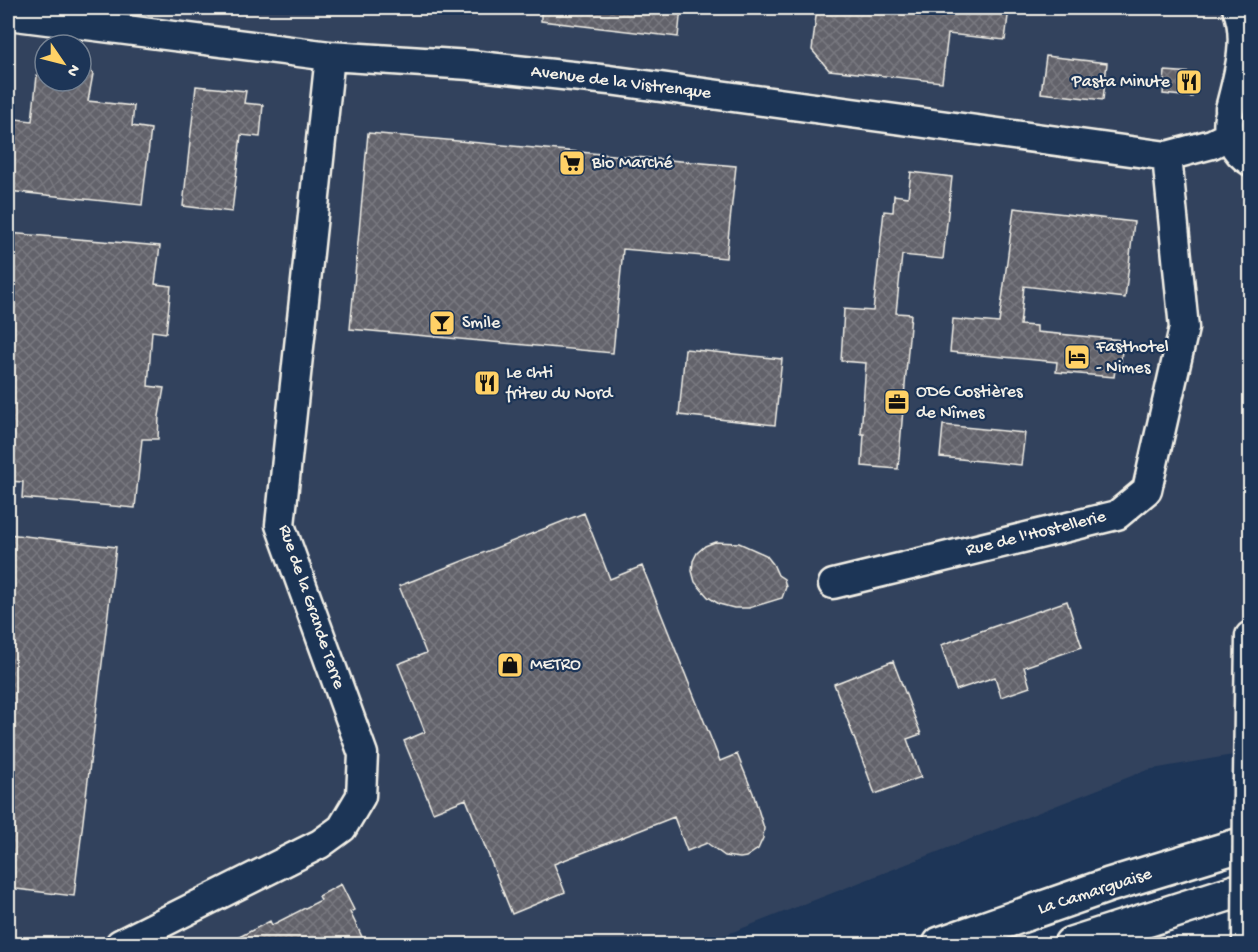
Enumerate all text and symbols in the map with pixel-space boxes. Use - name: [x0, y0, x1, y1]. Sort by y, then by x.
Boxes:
- north arrow: [33, 33, 93, 93]
- text: N: [61, 60, 83, 80]
- street label: Avenue de la Vistrenque: [530, 62, 713, 105]
- restaurant icon: Pasta Minute: [1174, 67, 1204, 97]
- place label: Pasta Minute: [1071, 72, 1171, 93]
- supermarket icon: Bio Marché: [557, 148, 587, 178]
- place label: Bio Marché: [591, 153, 673, 174]
- bar icon: Smile: [427, 308, 457, 338]
- place label: Smile: [462, 313, 501, 334]
- place label: Fasthotel - Nimes: [1095, 337, 1169, 379]
- hotel icon: Fasthotel - Nimes: [1062, 342, 1092, 372]
- place label: Le chti friteu du Nord: [505, 363, 614, 405]
- restaurant icon: Le chti friteu du Nord: [472, 368, 502, 398]
- place label: ODG Costières de Nîmes: [916, 382, 1024, 424]
- office icon: ODG Costières de Nîmes: [882, 387, 912, 417]
- street label: Rue de l'Hostellerie: [964, 506, 1109, 562]
- street label: Rue de la Grande Terre: [273, 522, 349, 693]
- shop icon: METRO: [495, 650, 525, 680]
- place label: METRO: [530, 655, 581, 676]
- street label: La Camarguaise: [1036, 864, 1155, 920]

